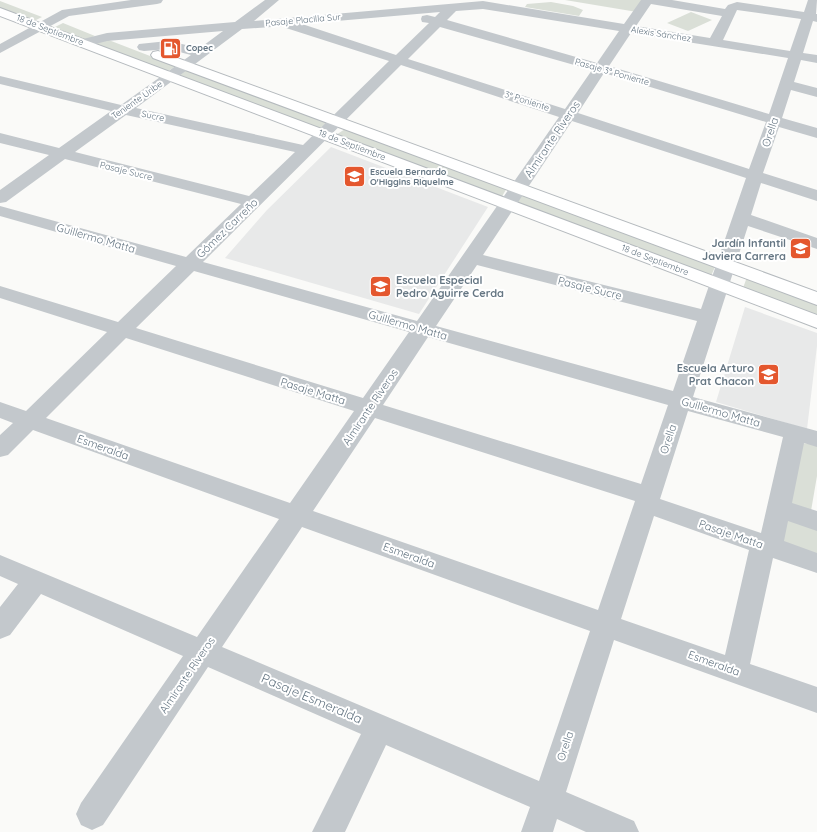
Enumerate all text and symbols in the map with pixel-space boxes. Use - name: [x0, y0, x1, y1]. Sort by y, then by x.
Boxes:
- street label: Pasaje Placilla Sur: [265, 11, 342, 28]
- street label: 18 de Septiembre: [15, 12, 85, 47]
- street label: Alexis Sánchez: [630, 23, 692, 44]
- fuel station icon: Copec: [158, 35, 184, 61]
- place label: Copec: [186, 42, 213, 53]
- street label: Pasaje 3° Poniente: [574, 56, 651, 87]
- street label: Teniente Uribe: [109, 78, 164, 121]
- street label: 3° Poniente: [503, 88, 551, 113]
- street label: Almirante Riveros: [521, 98, 583, 180]
- street label: Sucre: [141, 108, 166, 123]
- street label: Orella: [759, 115, 781, 149]
- street label: 18 de Septiembre: [317, 127, 387, 162]
- street label: Pasaje Sucre: [99, 159, 153, 182]
- school or university icon: Escuela Bernardo O'Higgins Riquelme: [342, 164, 368, 190]
- place label: Escuela Bernardo O'Higgins Riquelme: [370, 166, 454, 187]
- street label: Gómez Carreño: [193, 195, 261, 261]
- street label: Guillermo Matta: [55, 220, 137, 256]
- place label: Jardín Infantil Javiera Carrera: [702, 236, 786, 263]
- school or university icon: Jardín Infantil Javiera Carrera: [788, 236, 814, 262]
- street label: 18 de Septiembre: [620, 242, 690, 277]
- school or university icon: Escuela Especial Pedro Aguirre Cerda: [367, 273, 393, 299]
- place label: Escuela Especial Pedro Aguirre Cerda: [396, 273, 504, 300]
- street label: Pasaje Sucre: [556, 273, 624, 303]
- street label: Guillermo Matta: [367, 307, 449, 343]
- place label: Escuela Arturo Prat Chacon: [677, 361, 754, 388]
- school or university icon: Escuela Arturo Prat Chacon: [756, 361, 782, 387]
- street label: Almirante Riveros: [339, 366, 401, 448]
- street label: Pasaje Matta: [279, 374, 347, 408]
- street label: Guillermo Matta: [680, 394, 762, 430]
- street label: Orella: [657, 422, 679, 456]
- street label: Esmeralda: [75, 431, 131, 463]
- street label: Pasaje Matta: [697, 516, 765, 552]
- street label: Esmeralda: [381, 539, 437, 571]
- street label: Almirante Riveros: [156, 634, 218, 716]
- street label: Esmeralda: [686, 647, 742, 679]
- street label: Pasaje Esmeralda: [259, 670, 365, 726]
- street label: Orella: [554, 729, 576, 763]

